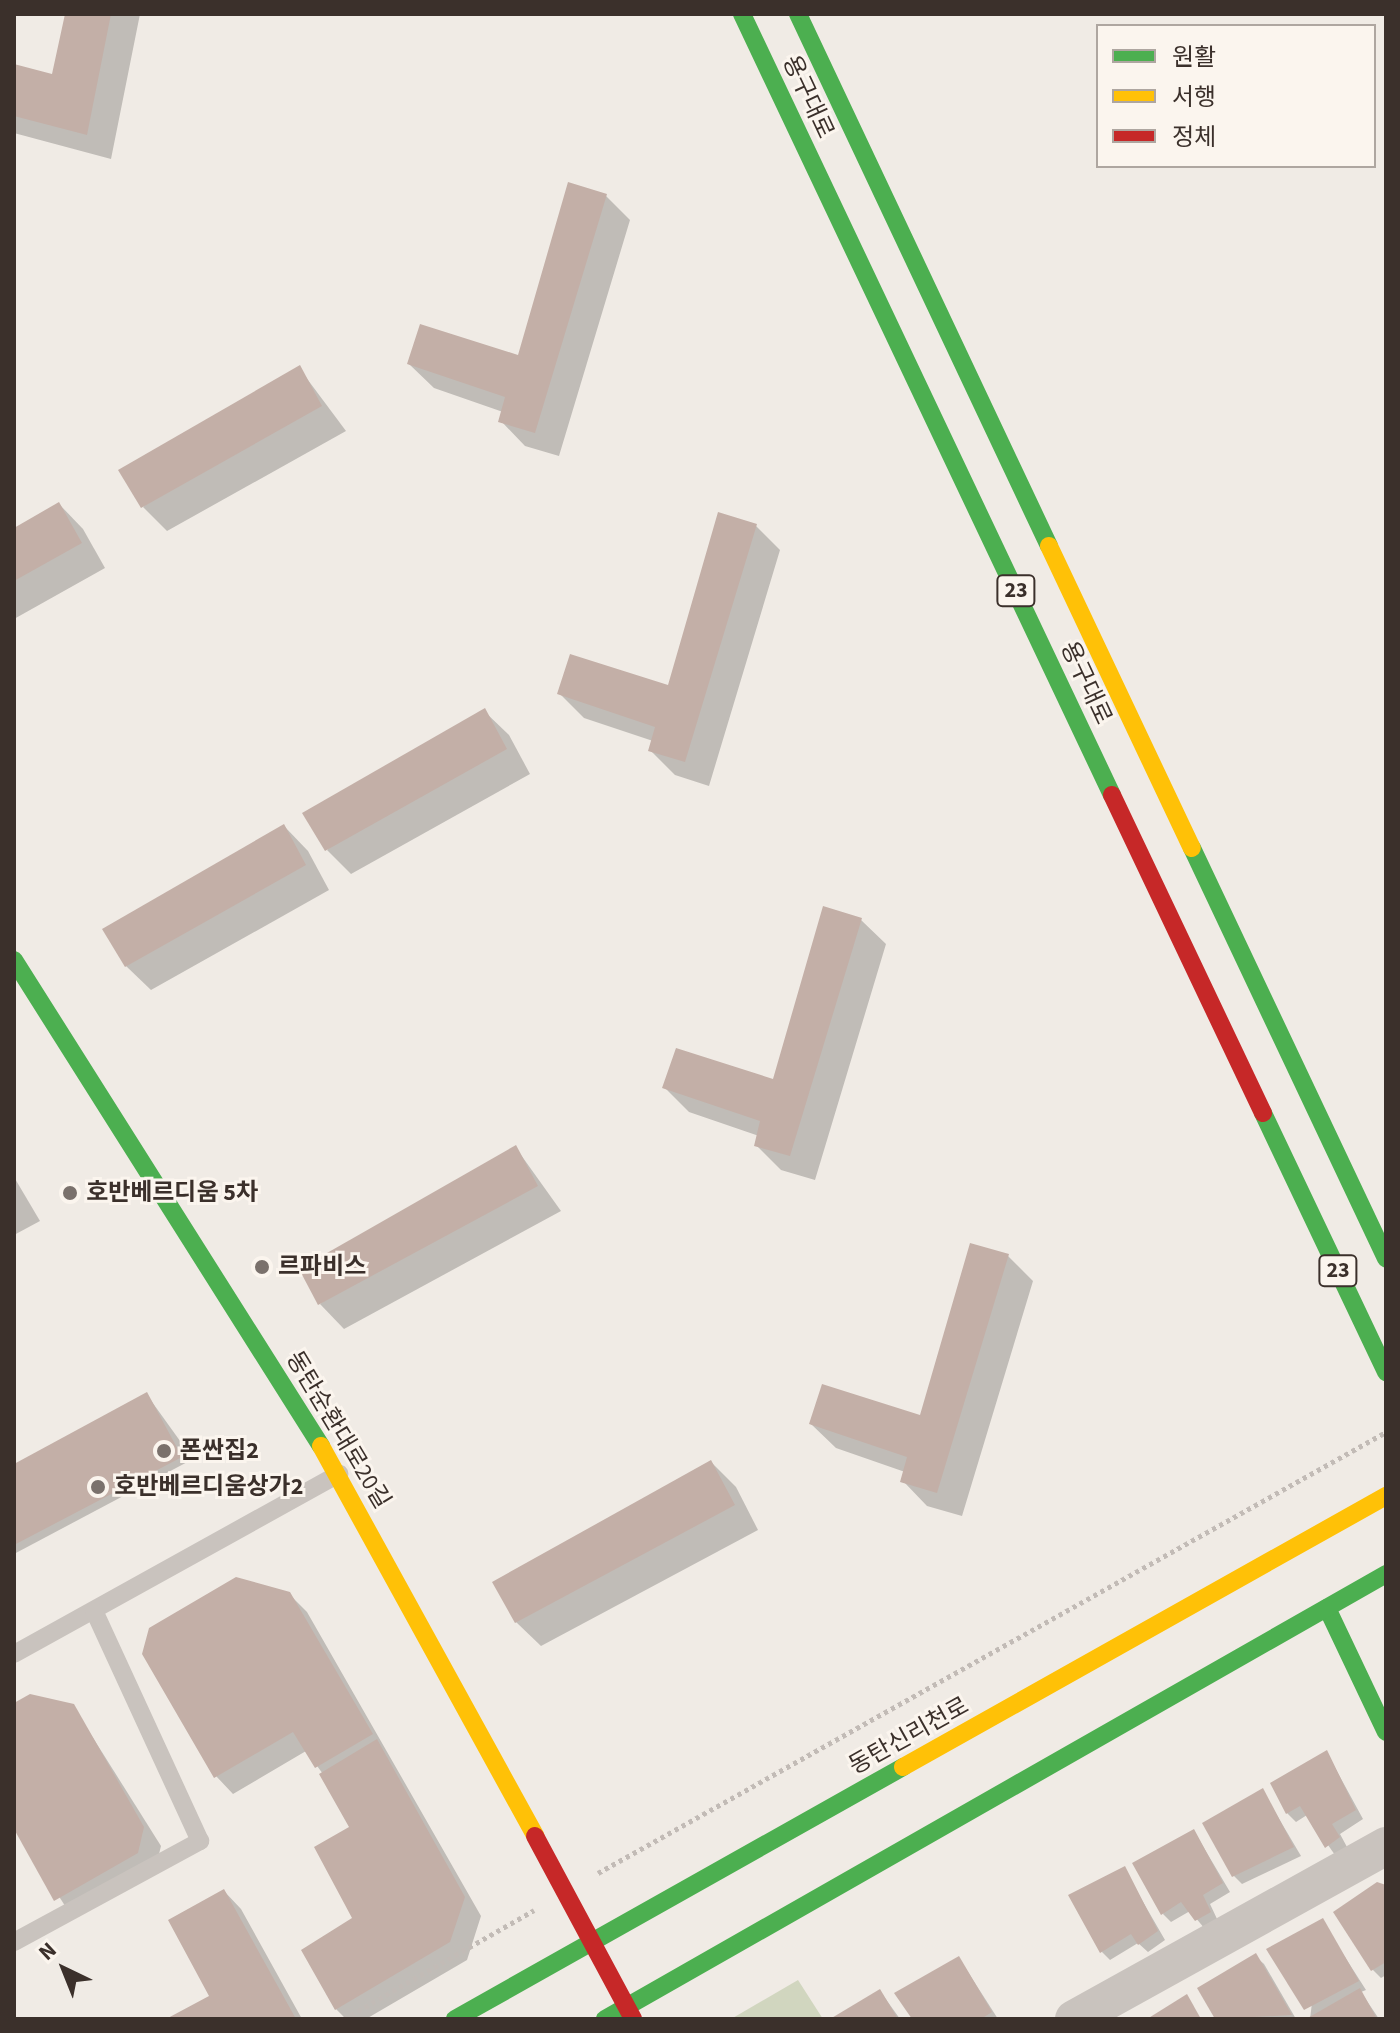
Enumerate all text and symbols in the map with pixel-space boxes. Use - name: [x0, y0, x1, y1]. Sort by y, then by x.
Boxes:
- legend: [1096, 24, 1376, 168]
- text: 원활: [1172, 40, 1216, 75]
- street label: 용구대로: [776, 51, 840, 143]
- text: 서행: [1172, 80, 1216, 115]
- text: 정체: [1172, 120, 1216, 155]
- road number: 23: [996, 573, 1036, 609]
- street label: 용구대로: [1054, 637, 1118, 729]
- place label: 호반베르디움 5차: [86, 1179, 258, 1207]
- marker: 호반베르디움 5차: [61, 1184, 79, 1202]
- place label: 르파비스: [278, 1253, 366, 1281]
- road number: 23: [1318, 1253, 1358, 1289]
- marker: 르파비스: [253, 1258, 271, 1276]
- street label: 동탄순환대로20길: [280, 1346, 396, 1514]
- place label: 폰싼집2: [180, 1437, 259, 1465]
- marker: 폰싼집2: [155, 1442, 173, 1460]
- place label: 호반베르디움상가2: [114, 1473, 303, 1501]
- marker: 호반베르디움상가2: [89, 1478, 107, 1496]
- street label: 동탄신리천로: [844, 1691, 974, 1781]
- north arrow: [24, 1929, 104, 2009]
- text: N: [31, 1935, 64, 1968]

